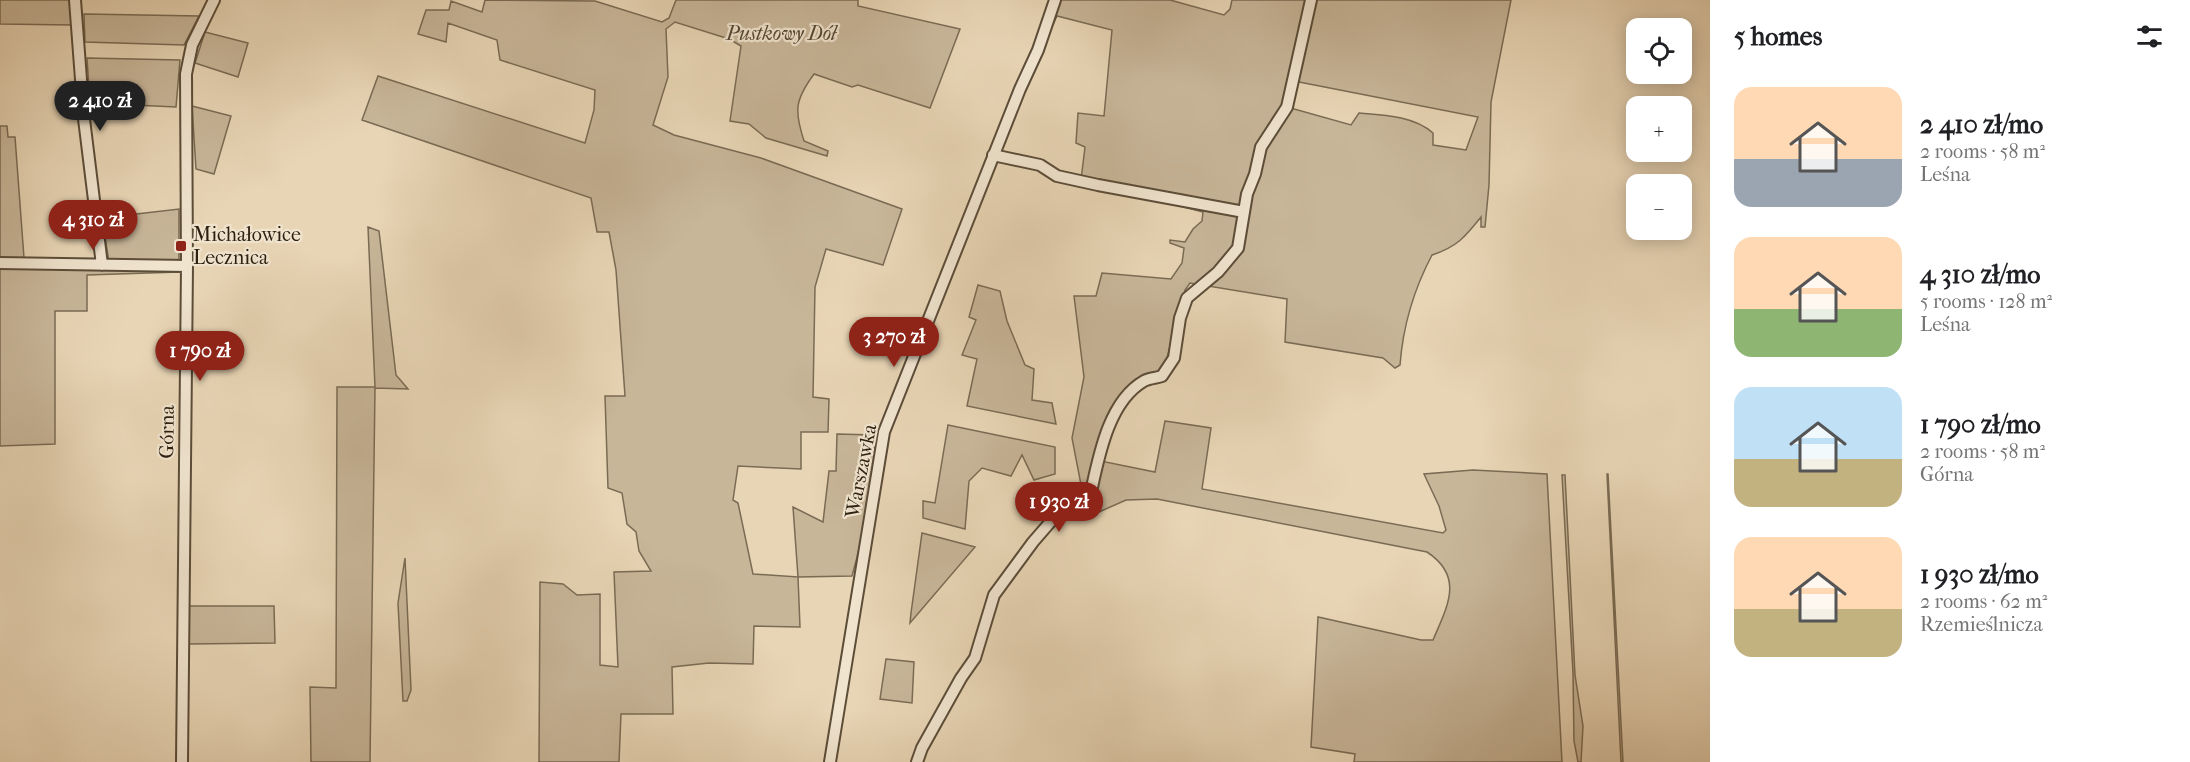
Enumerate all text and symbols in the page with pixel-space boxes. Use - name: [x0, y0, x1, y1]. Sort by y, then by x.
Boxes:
- map controls: [1626, 18, 1692, 240]
- button: locate: [1626, 18, 1692, 84]
- icon: filters: [2133, 20, 2166, 53]
- text: 5 homes: [1734, 21, 1822, 52]
- park label: Pustkowy Dół: [725, 22, 838, 45]
- pin: 2 410 zł: [38, 81, 162, 132]
- text: 2 410 zł: [68, 89, 132, 112]
- button: +: [1626, 96, 1692, 162]
- text: 2 410 zł/mo: [1920, 109, 2043, 140]
- icon: home: [1782, 111, 1854, 183]
- text: 2 rooms · 58 m²: [1920, 140, 2045, 163]
- text: Leśna: [1920, 163, 1970, 186]
- button: −: [1626, 174, 1692, 240]
- pin: 4 310 zł: [31, 200, 155, 251]
- text: 4 310 zł: [62, 208, 124, 231]
- place label: Michałowice Lecznica: [193, 223, 301, 269]
- marker: Michałowice Lecznica: [174, 239, 188, 253]
- text: 4 310 zł/mo: [1920, 259, 2040, 290]
- icon: home: [1782, 261, 1854, 333]
- text: 5 rooms · 128 m²: [1920, 290, 2052, 313]
- text: Leśna: [1920, 313, 1970, 336]
- pin: 3 270 zł: [832, 317, 956, 368]
- text: 3 270 zł: [863, 325, 925, 348]
- pin: 1 790 zł: [138, 331, 262, 382]
- text: 1 790 zł: [169, 339, 231, 362]
- street label: Górna: [155, 404, 179, 459]
- text: 1 790 zł/mo: [1920, 409, 2041, 440]
- icon: home: [1782, 411, 1854, 483]
- street label: Warszawka: [840, 421, 882, 521]
- text: 2 rooms · 58 m²: [1920, 440, 2045, 463]
- text: Górna: [1920, 463, 1974, 486]
- pin: 1 930 zł: [997, 482, 1121, 533]
- text: 1 930 zł: [1029, 490, 1089, 513]
- text: 1 930 zł/mo: [1920, 559, 2039, 590]
- icon: home: [1782, 561, 1854, 633]
- text: 2 rooms · 62 m²: [1920, 590, 2047, 613]
- text: Rzemieślnicza: [1920, 613, 2043, 636]

